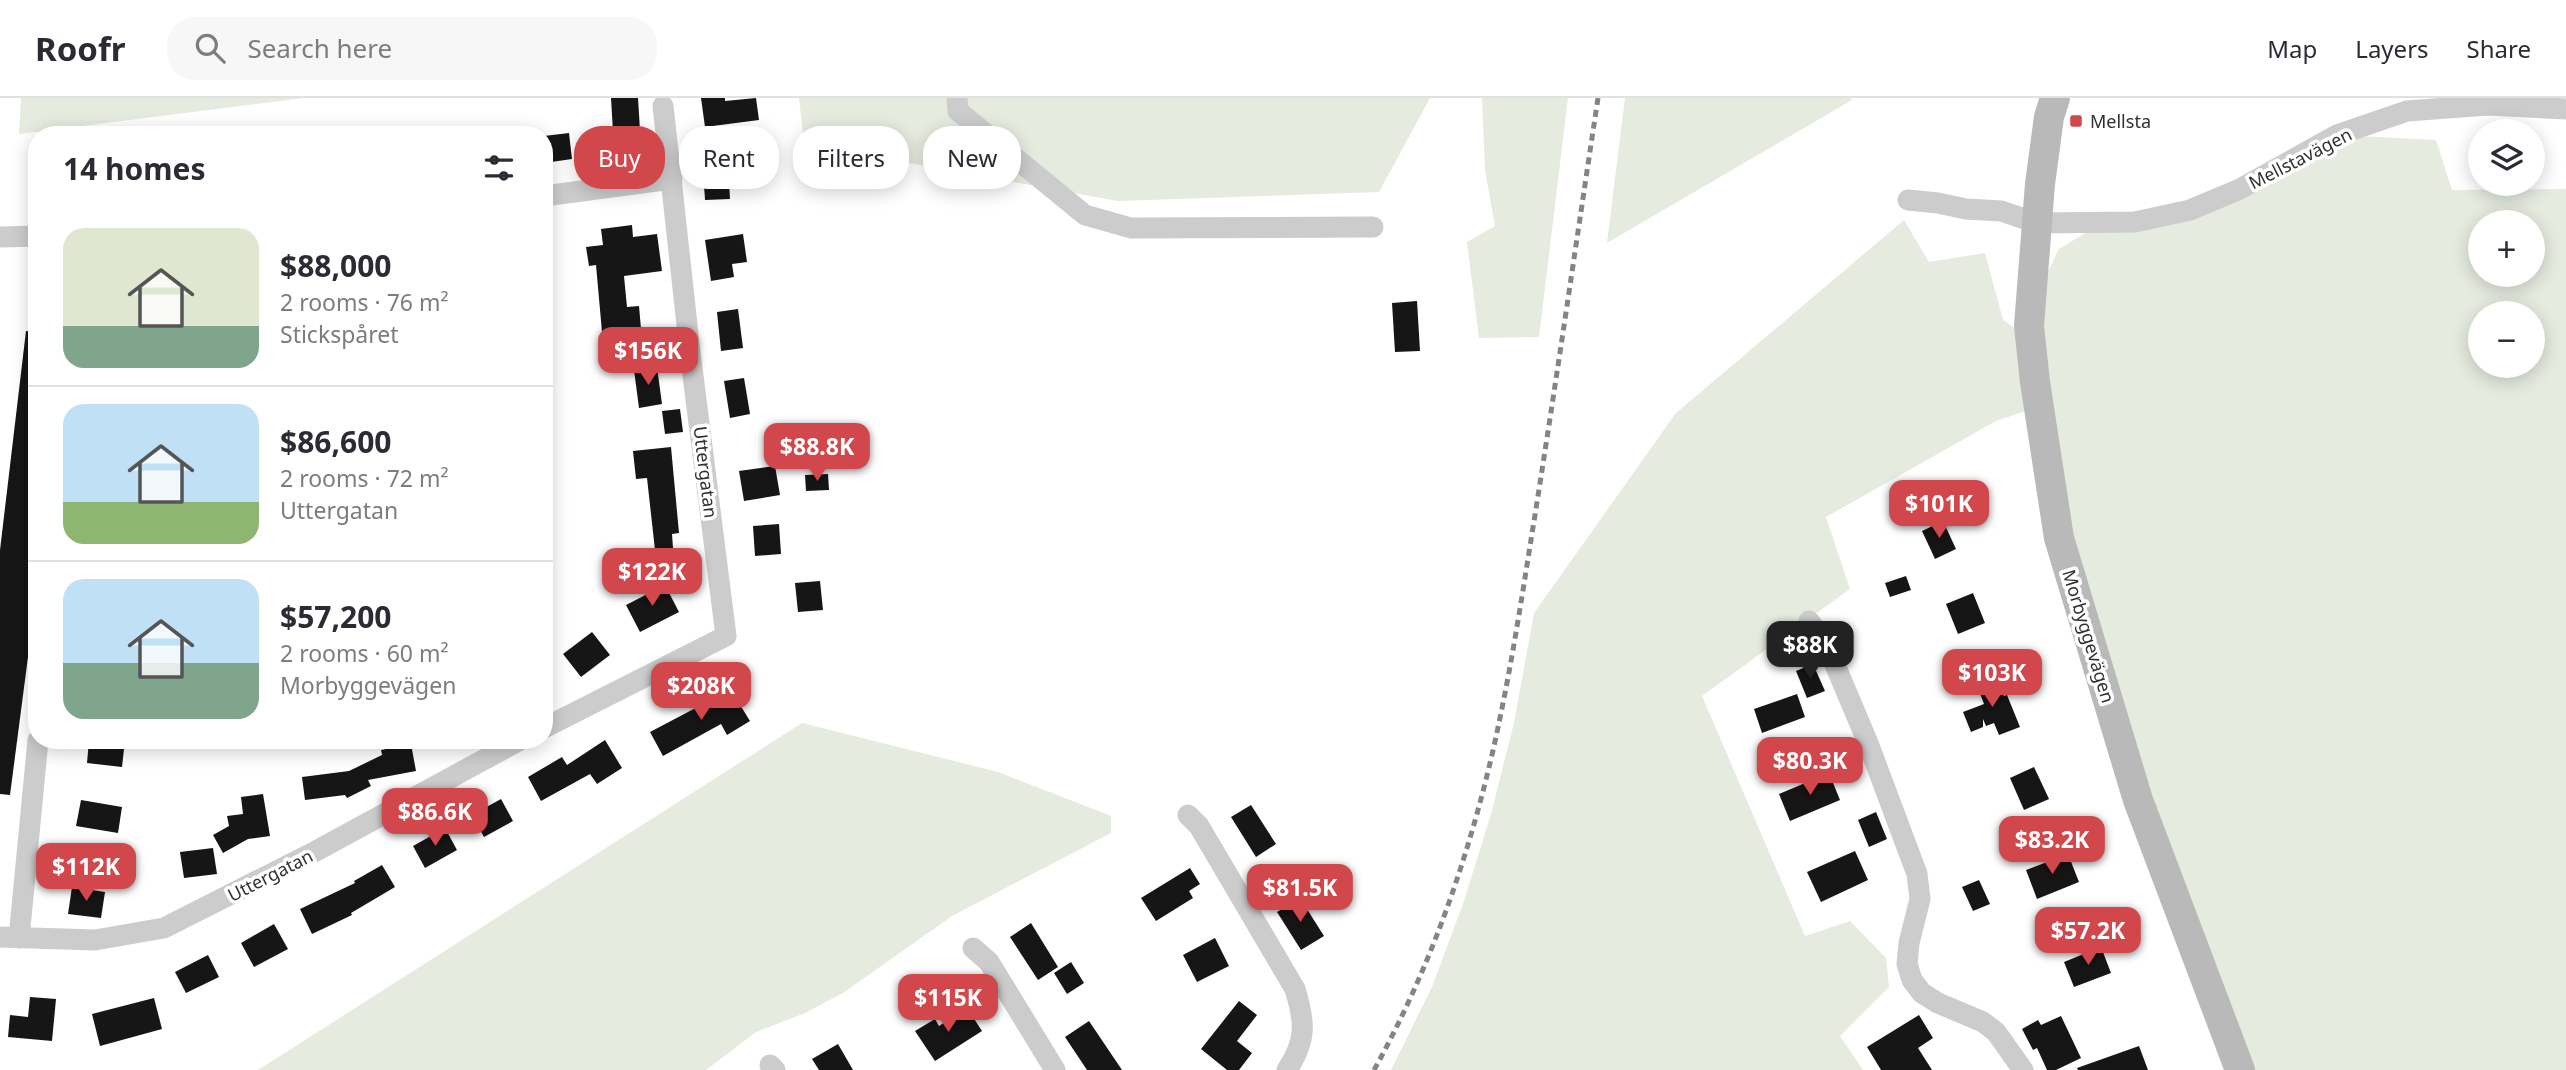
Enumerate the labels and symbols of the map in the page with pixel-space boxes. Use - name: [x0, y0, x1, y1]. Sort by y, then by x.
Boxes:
- place label: Mellsta: [2090, 109, 2151, 133]
- marker: Mellsta: [2068, 113, 2084, 129]
- street label: Mellstavägen: [2244, 122, 2356, 194]
- pin: $156K: [599, 328, 697, 387]
- pin: $88.8K: [760, 424, 874, 483]
- street label: Uttergatan: [688, 425, 724, 519]
- pin: $101K: [1890, 480, 1988, 540]
- pin: $122K: [603, 548, 701, 608]
- street label: Morbyggevägen: [2057, 566, 2121, 706]
- pin: $88K: [1769, 622, 1851, 681]
- pin: $103K: [1943, 650, 2041, 709]
- pin: $208K: [652, 662, 750, 722]
- pin: $80.3K: [1753, 738, 1867, 797]
- pin: $86.6K: [378, 788, 492, 848]
- pin: $83.2K: [1995, 816, 2109, 876]
- street label: Uttergatan: [223, 843, 317, 907]
- pin: $112K: [37, 844, 135, 903]
- pin: $81.5K: [1243, 864, 1357, 924]
- pin: $57.2K: [2031, 908, 2145, 967]
- pin: $115K: [899, 974, 997, 1034]

